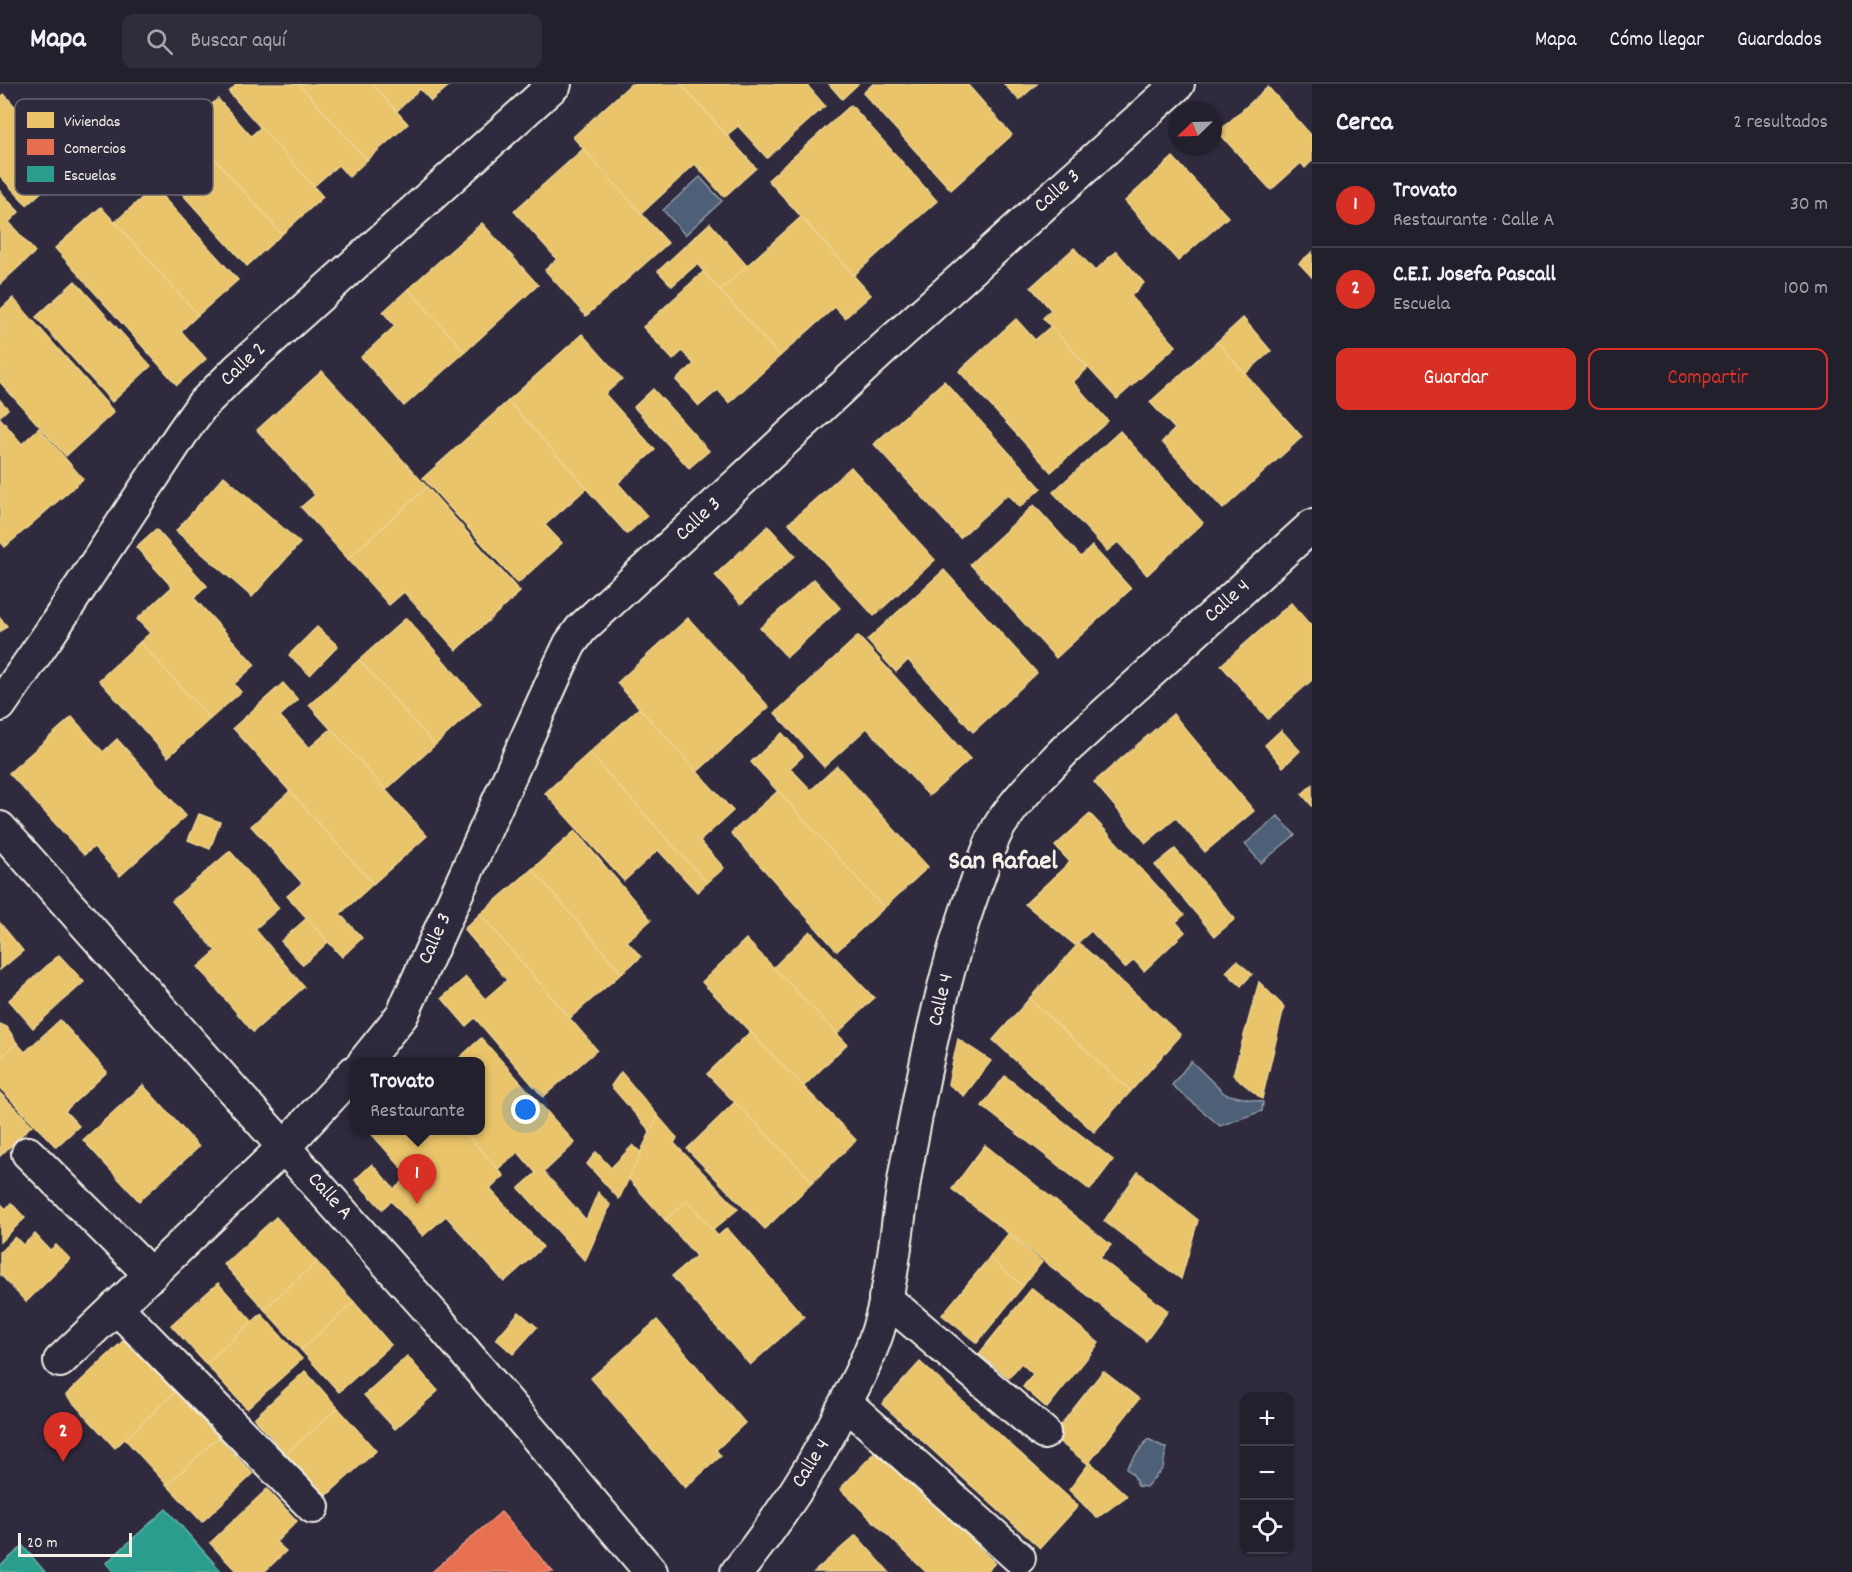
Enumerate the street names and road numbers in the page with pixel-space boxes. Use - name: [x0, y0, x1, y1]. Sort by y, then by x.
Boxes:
- street label: Calle 3: [1028, 163, 1088, 221]
- street label: Calle 2: [214, 336, 274, 394]
- street label: Calle 3: [669, 491, 729, 549]
- street label: Calle 4: [1198, 573, 1258, 631]
- street label: Calle 3: [411, 908, 461, 970]
- street label: Calle 4: [921, 971, 963, 1029]
- street label: Calle A: [299, 1166, 359, 1228]
- street label: Calle 4: [785, 1434, 839, 1494]

